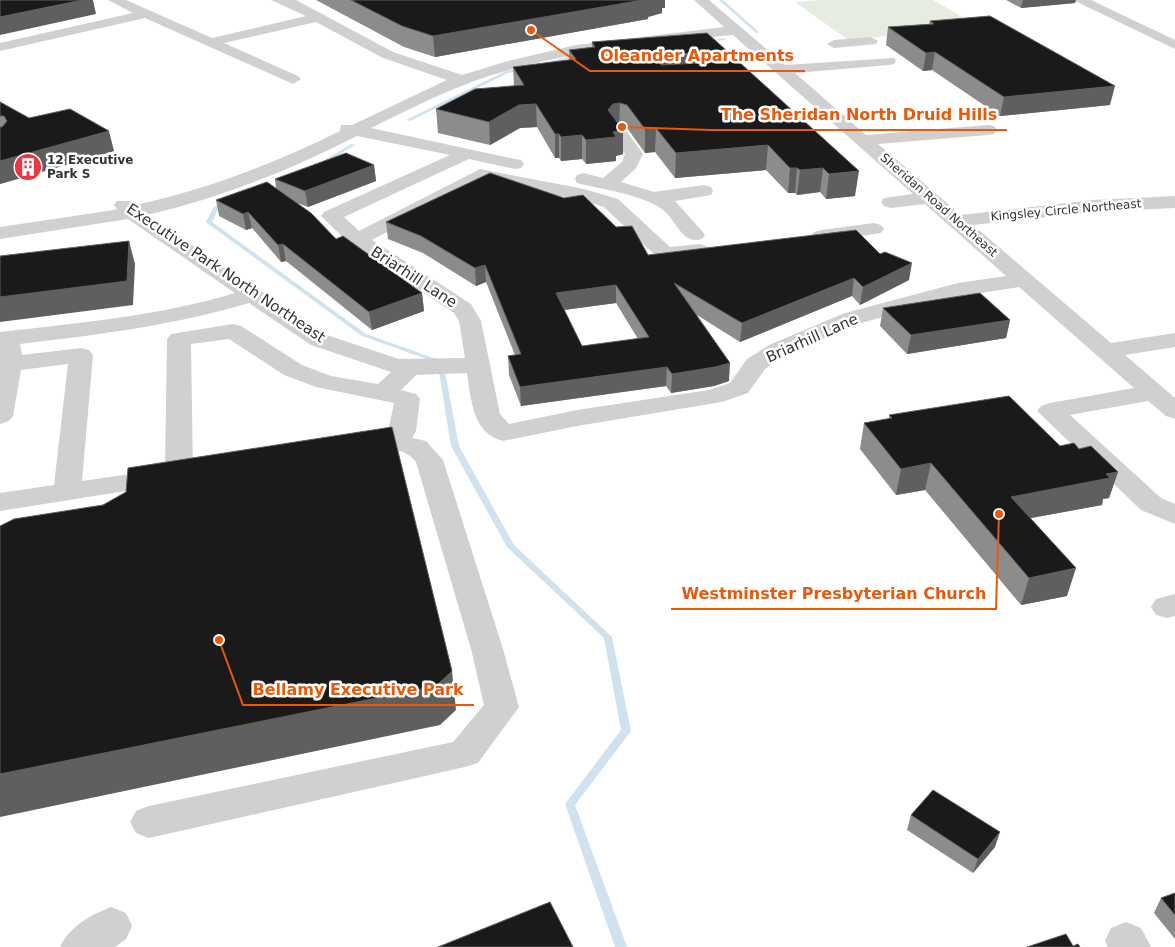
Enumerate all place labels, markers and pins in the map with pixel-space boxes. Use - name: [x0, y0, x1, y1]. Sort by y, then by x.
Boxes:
- callout: Oleander Apartments: [590, 40, 805, 71]
- callout: The Sheridan North Druid Hills: [711, 99, 1007, 130]
- building icon: 12 Executive Park S: [13, 152, 43, 182]
- place label: 12 Executive Park S: [47, 153, 133, 181]
- callout: Westminster Presbyterian Church: [671, 578, 996, 609]
- callout: Bellamy Executive Park: [243, 674, 474, 705]

